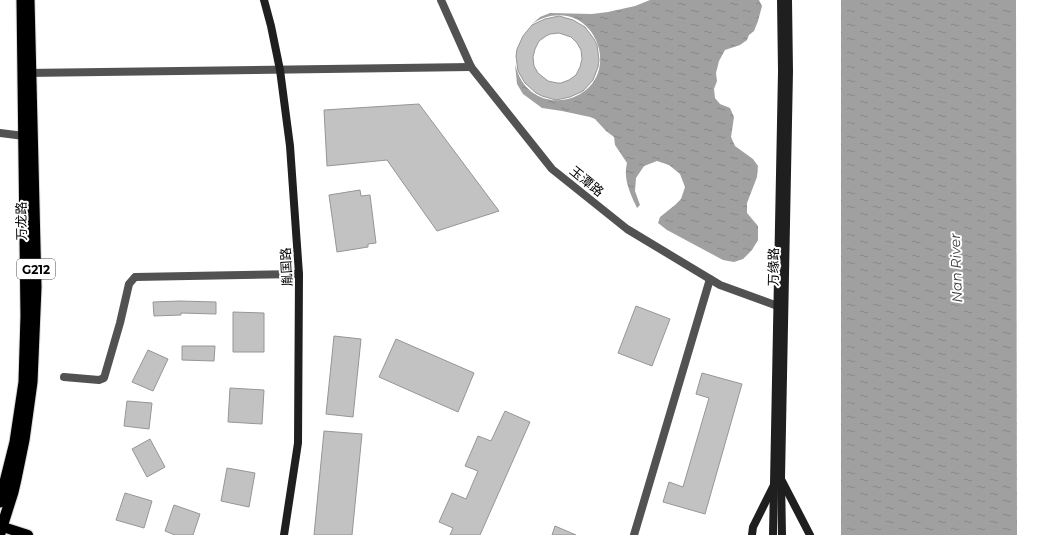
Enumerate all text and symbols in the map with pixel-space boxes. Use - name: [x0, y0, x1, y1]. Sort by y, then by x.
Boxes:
- street label: 玉潭路: [567, 163, 607, 199]
- street label: 万龙路: [13, 201, 29, 241]
- water label: Nan River: [946, 233, 966, 303]
- street label: 胤国路: [277, 247, 295, 287]
- street label: 万缘路: [765, 247, 781, 287]
- road number: G212: [17, 259, 55, 279]

